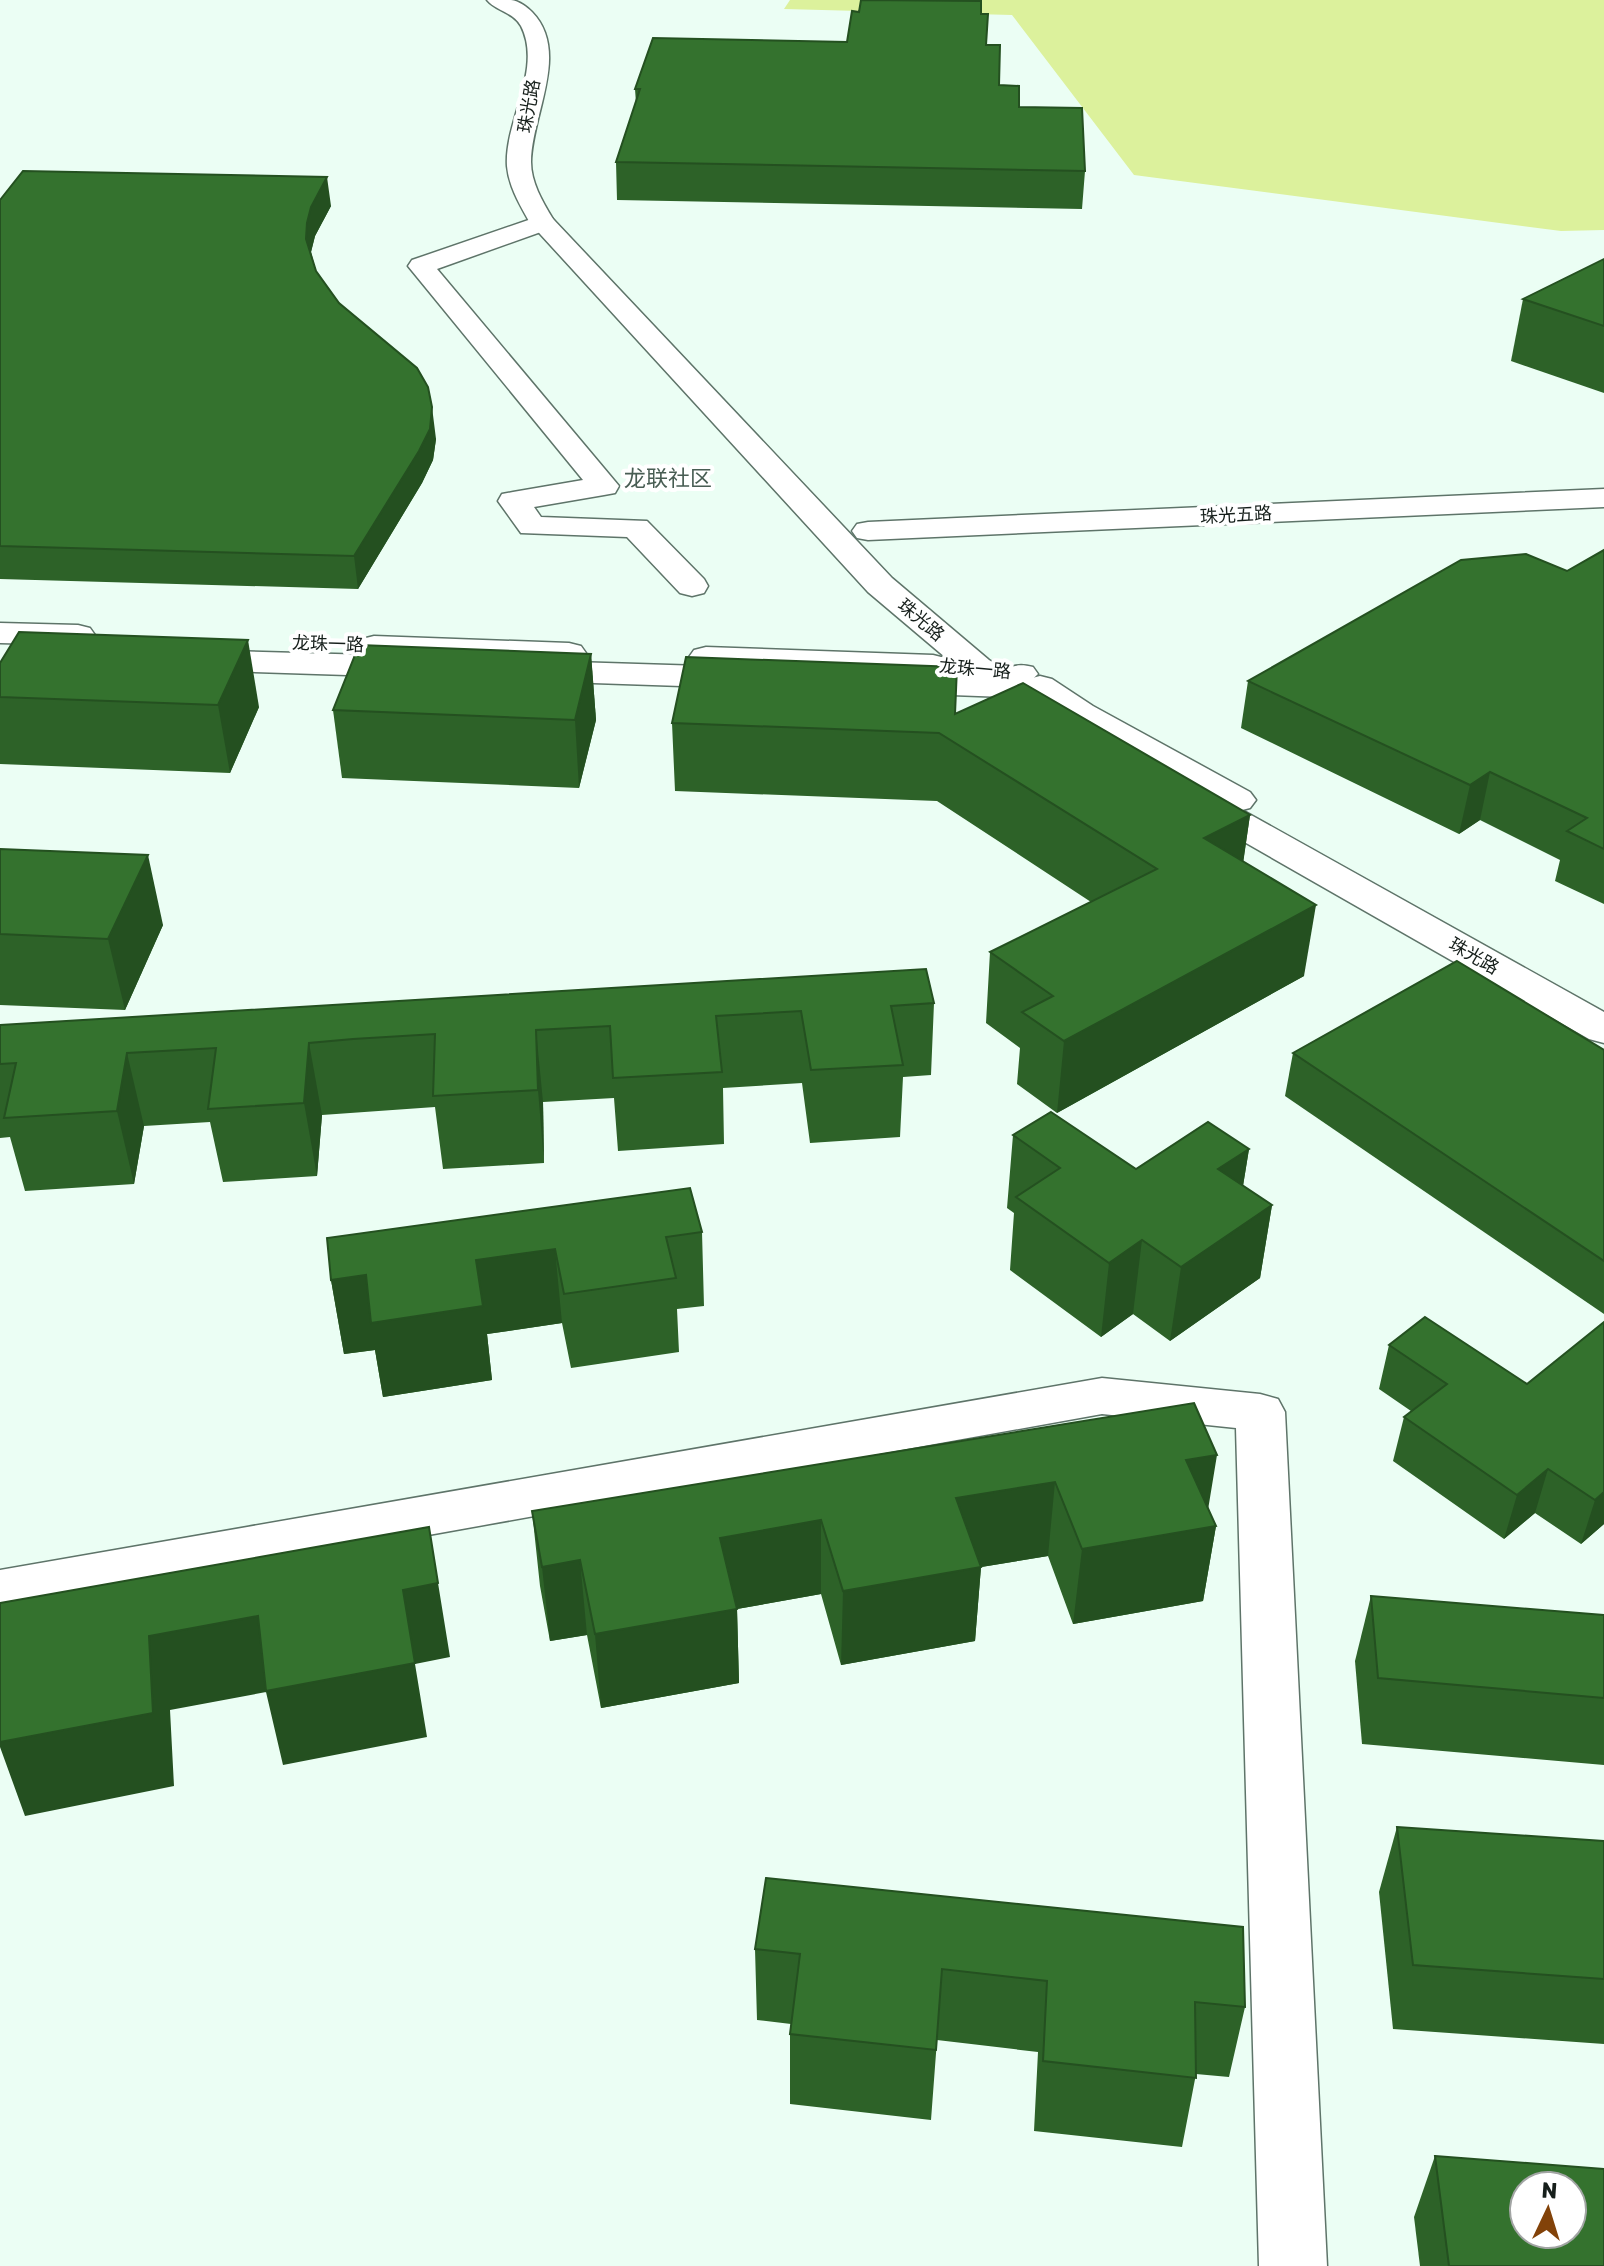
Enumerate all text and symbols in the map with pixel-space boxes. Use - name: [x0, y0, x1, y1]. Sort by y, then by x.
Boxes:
- street label: 珠光路: [513, 78, 545, 134]
- district label: 龙联社区: [624, 465, 712, 492]
- street label: 珠光五路: [1199, 502, 1273, 528]
- street label: 珠光路: [893, 594, 949, 646]
- street label: 龙珠一路: [292, 632, 364, 656]
- street label: 龙珠一路: [938, 655, 1012, 683]
- street label: 珠光路: [1445, 933, 1503, 979]
- north arrow: [1508, 2170, 1588, 2250]
- text: N: [1541, 2177, 1558, 2205]

